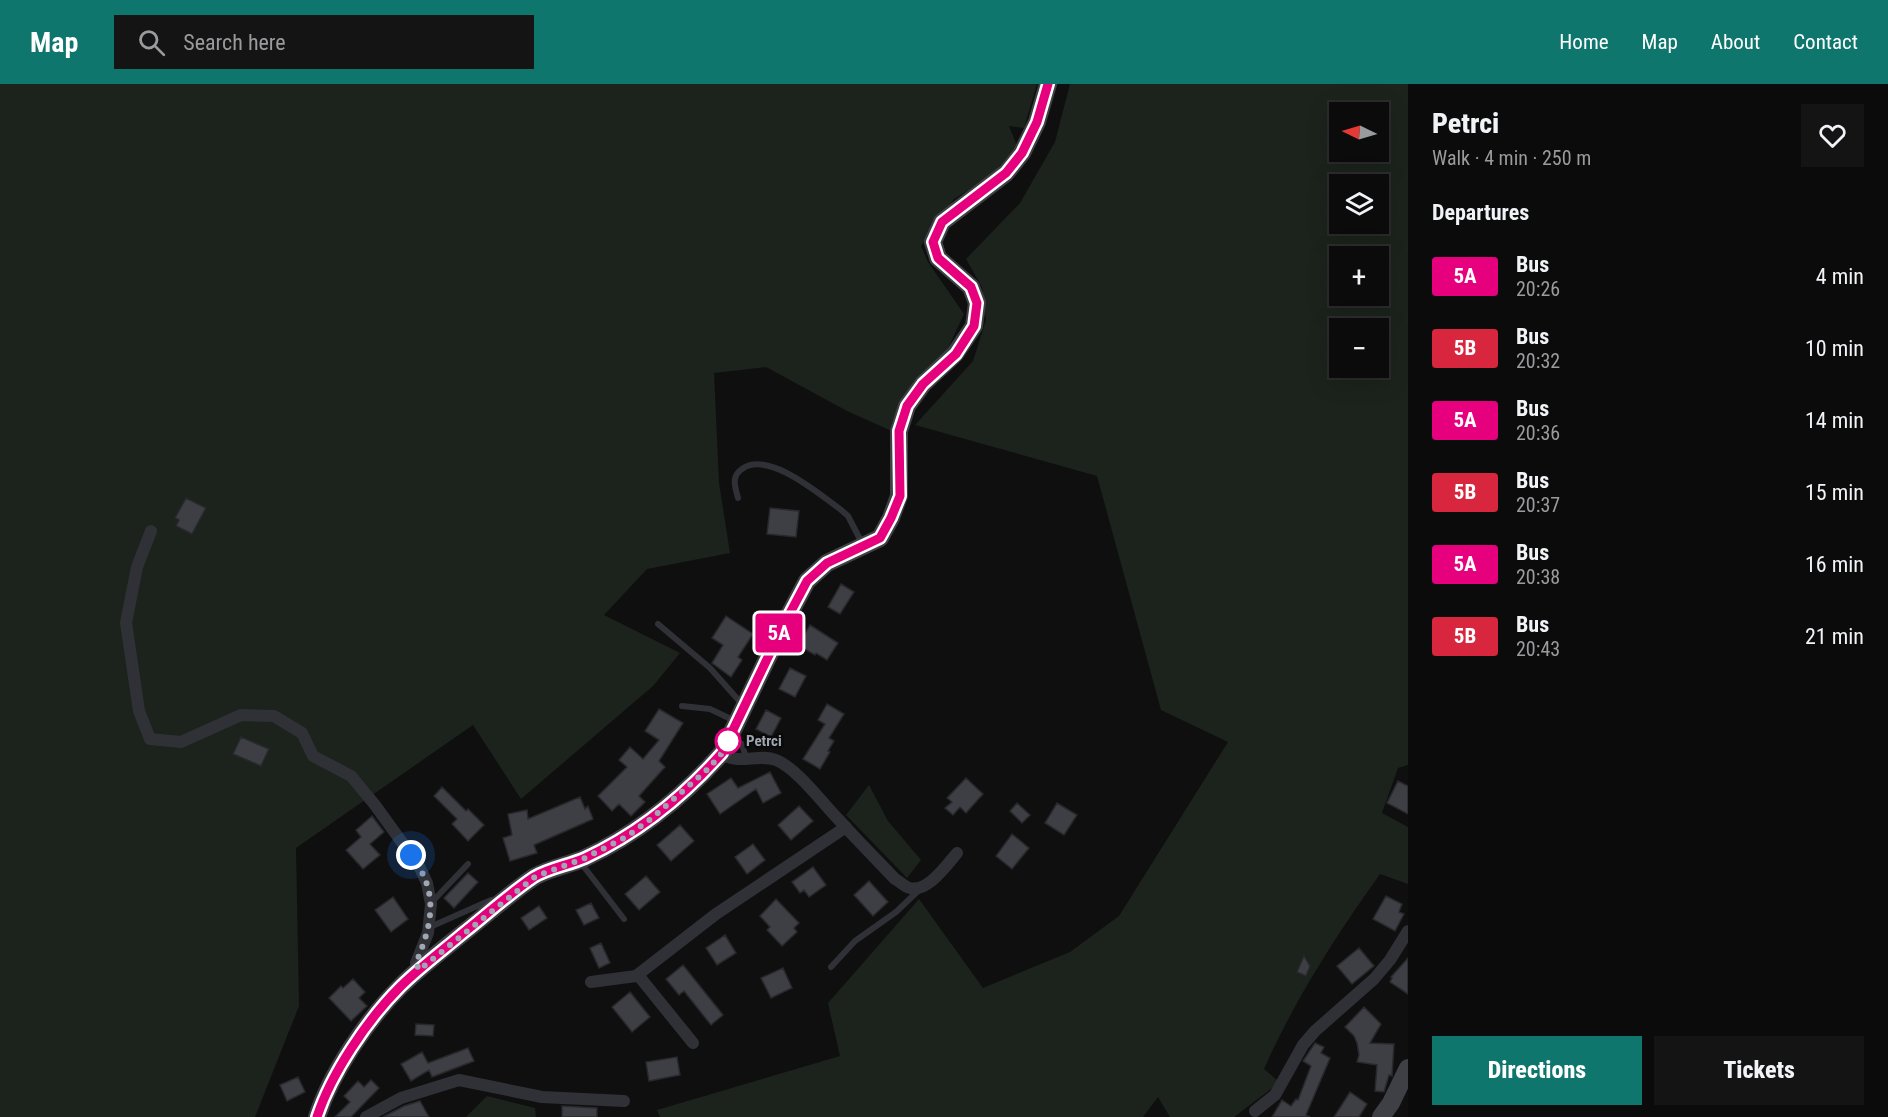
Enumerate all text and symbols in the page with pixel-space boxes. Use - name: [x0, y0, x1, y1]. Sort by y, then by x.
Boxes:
- search box: [114, 15, 534, 69]
- text: Map: [30, 26, 78, 59]
- icon: search: [135, 26, 168, 59]
- text: Search here: [183, 30, 286, 55]
- text: Home: [1559, 30, 1609, 54]
- text: Map: [1642, 30, 1678, 54]
- text: About: [1711, 30, 1760, 54]
- text: Contact: [1793, 30, 1858, 54]
- north arrow: [1329, 102, 1389, 162]
- map controls: [1329, 102, 1389, 378]
- button: heart: [1801, 104, 1864, 167]
- text: Petrci: [1432, 107, 1499, 140]
- text: Walk · 4 min · 250 m: [1432, 146, 1591, 170]
- button: layers: [1329, 174, 1389, 234]
- text: Departures: [1432, 200, 1529, 225]
- button: +: [1329, 246, 1389, 306]
- text: Bus: [1516, 252, 1549, 277]
- text: 5A: [1453, 264, 1477, 288]
- text: 4 min: [1816, 264, 1864, 289]
- text: 20:26: [1516, 277, 1560, 301]
- button: −: [1329, 318, 1389, 378]
- text: Bus: [1516, 324, 1549, 349]
- text: 5B: [1454, 336, 1476, 360]
- text: 10 min: [1805, 336, 1864, 361]
- text: 20:32: [1516, 349, 1560, 373]
- text: Bus: [1516, 396, 1549, 421]
- text: 5A: [1453, 408, 1477, 432]
- text: 14 min: [1805, 408, 1864, 433]
- text: 20:36: [1516, 421, 1560, 445]
- text: Bus: [1516, 468, 1549, 493]
- text: 5B: [1454, 480, 1476, 504]
- text: 15 min: [1805, 480, 1864, 505]
- text: 20:37: [1516, 493, 1560, 517]
- text: Bus: [1516, 540, 1549, 565]
- text: 5A: [1453, 552, 1477, 576]
- text: 16 min: [1805, 552, 1864, 577]
- text: 20:38: [1516, 565, 1560, 589]
- text: Bus: [1516, 612, 1549, 637]
- line badge: 5A: [752, 614, 806, 652]
- text: 5A: [767, 621, 791, 645]
- text: 5B: [1454, 624, 1476, 648]
- text: 21 min: [1805, 624, 1864, 649]
- text: 20:43: [1516, 637, 1560, 661]
- marker: Petrci: [715, 728, 741, 754]
- place label: Petrci: [746, 732, 782, 750]
- your location: [396, 840, 426, 870]
- button: Directions: [1432, 1036, 1642, 1105]
- button: Tickets: [1654, 1036, 1864, 1105]

